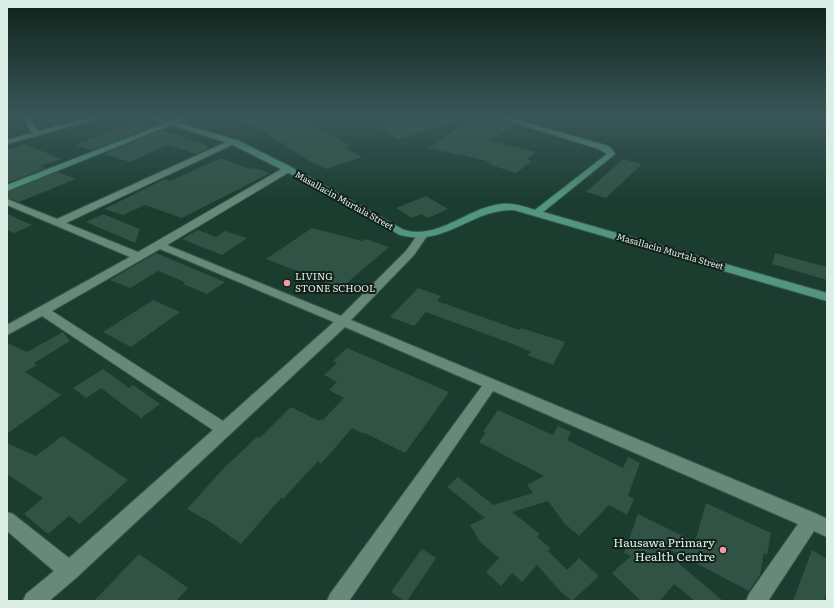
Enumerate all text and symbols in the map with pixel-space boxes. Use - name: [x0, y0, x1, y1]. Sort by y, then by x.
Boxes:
- street label: Masallacin Murtala Street: [293, 169, 395, 233]
- street label: Masallacin Murtala Street: [615, 232, 725, 272]
- place label: LIVING STONE SCHOOL: [295, 271, 375, 294]
- marker: LIVING STONE SCHOOL: [282, 278, 292, 288]
- place label: Hausawa Primary Health Centre: [613, 536, 715, 564]
- marker: Hausawa Primary Health Centre: [718, 545, 728, 555]

